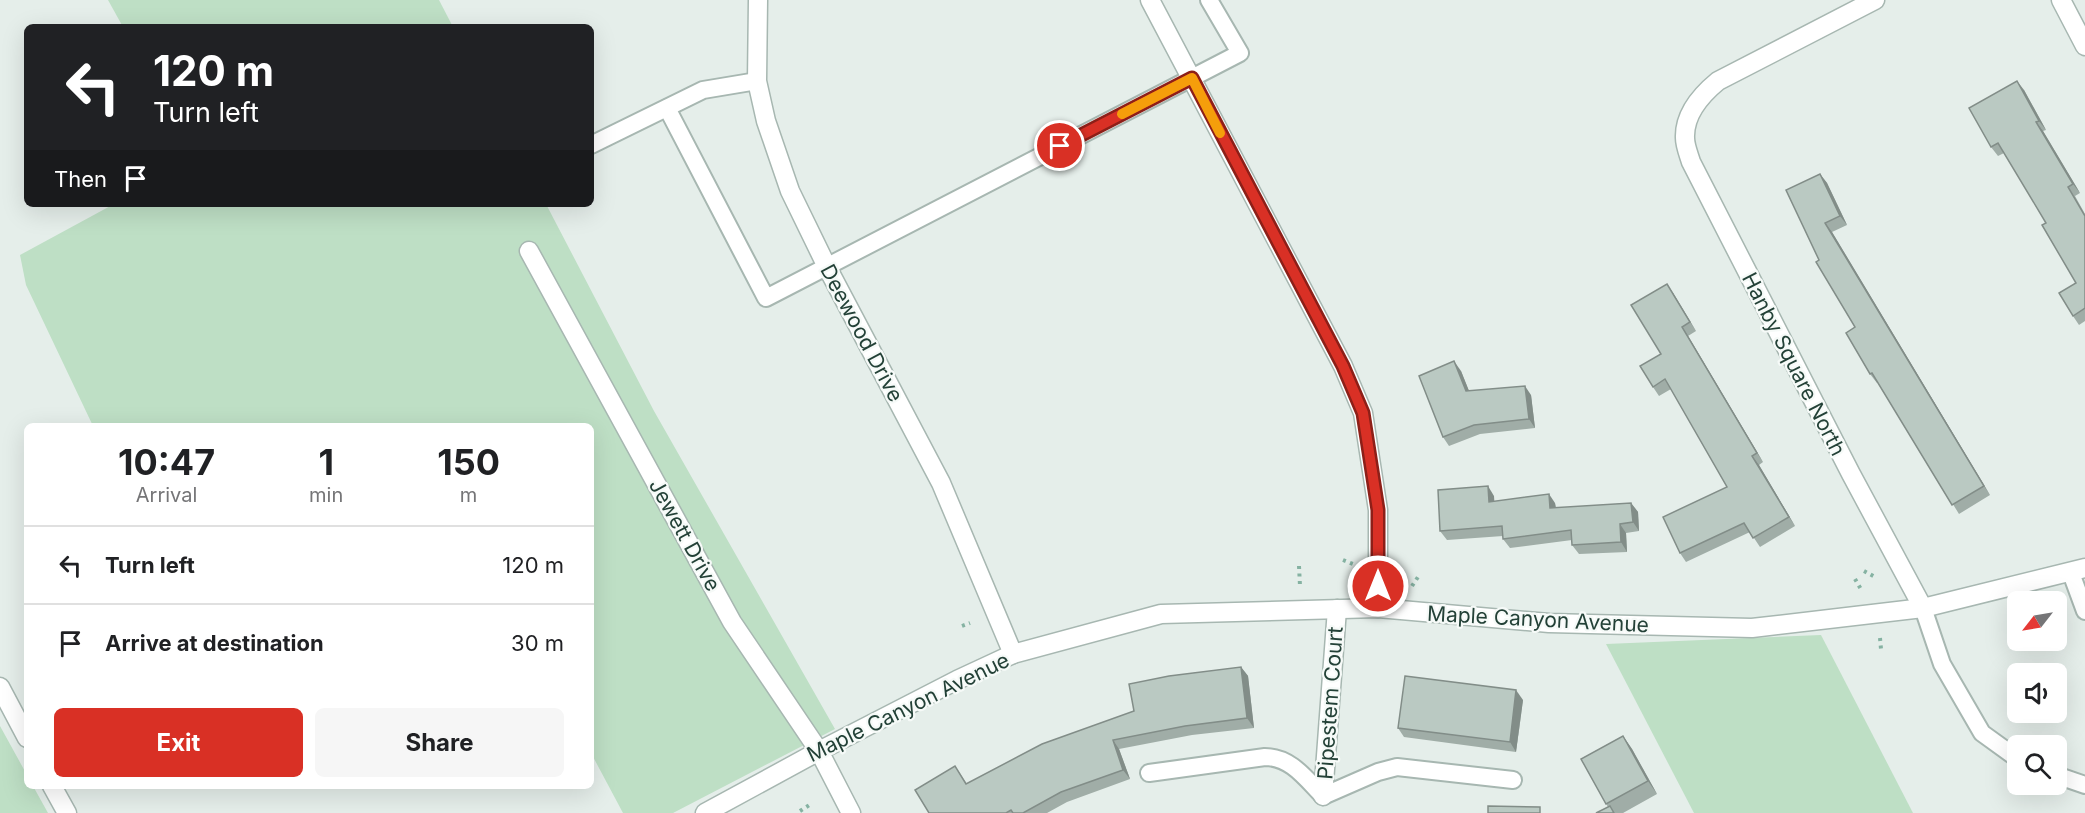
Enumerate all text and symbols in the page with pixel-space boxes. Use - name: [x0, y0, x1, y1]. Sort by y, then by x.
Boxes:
- text: 120 m: [153, 45, 274, 96]
- icon: left: [54, 48, 132, 126]
- text: Turn left: [153, 96, 259, 129]
- pin: [1034, 120, 1085, 171]
- icon: arrive: [1043, 129, 1076, 162]
- icon: arrive: [119, 162, 152, 195]
- text: Then: [54, 166, 107, 192]
- street label: Deewood Drive: [815, 260, 909, 406]
- street label: Hanby Square North: [1737, 268, 1851, 460]
- text: 10:47: [118, 440, 215, 484]
- text: 1: [318, 440, 334, 484]
- text: 150: [437, 440, 500, 484]
- street label: Jewett Drive: [644, 475, 726, 595]
- text: Arrival: [136, 483, 197, 507]
- text: min: [309, 483, 343, 507]
- text: m: [460, 483, 477, 507]
- icon: left: [54, 549, 87, 582]
- text: Turn left: [105, 552, 195, 578]
- text: 120 m: [502, 552, 564, 578]
- position arrow: [1346, 554, 1410, 618]
- north arrow: [2007, 591, 2067, 651]
- map controls: [2007, 591, 2067, 795]
- street label: Maple Canyon Avenue: [1426, 601, 1650, 637]
- street label: Pipestem Court: [1312, 626, 1348, 780]
- icon: arrive: [54, 627, 87, 660]
- text: Arrive at destination: [105, 630, 324, 656]
- text: 30 m: [511, 630, 564, 656]
- street label: Maple Canyon Avenue: [803, 647, 1013, 767]
- button: sound: [2007, 663, 2067, 723]
- button: Exit: [54, 708, 303, 777]
- button: Share: [315, 708, 564, 777]
- button: search: [2007, 735, 2067, 795]

